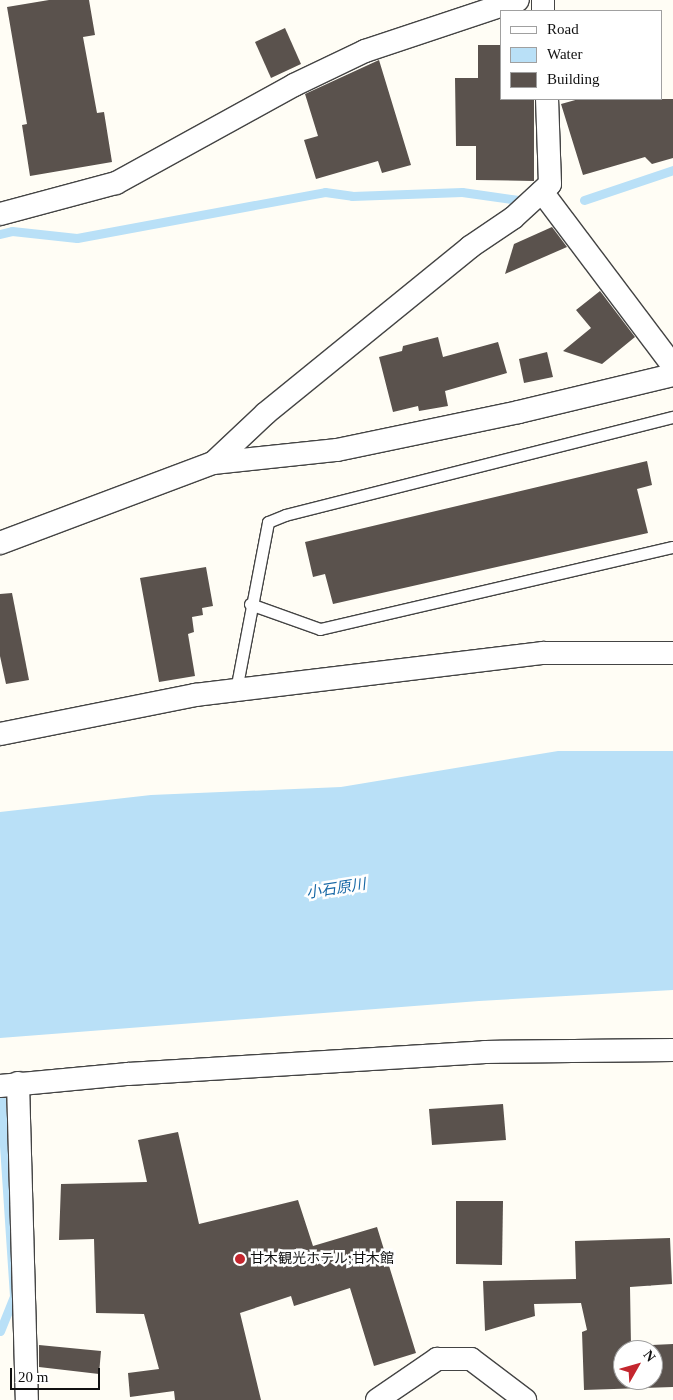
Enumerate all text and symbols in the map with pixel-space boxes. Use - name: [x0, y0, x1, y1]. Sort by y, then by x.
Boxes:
- legend: [500, 10, 663, 100]
- text: Road: [547, 21, 579, 37]
- text: Water: [547, 46, 582, 62]
- text: Building: [547, 71, 600, 87]
- water label: 小石原川: [305, 875, 367, 903]
- place label: 甘木観光ホテル;甘木館: [250, 1251, 394, 1267]
- marker: 甘木観光ホテル;甘木館: [234, 1253, 246, 1265]
- north arrow: [613, 1340, 663, 1390]
- text: N: [640, 1347, 658, 1365]
- scale bar: [12, 1358, 102, 1390]
- text: 20 m: [18, 1369, 48, 1385]

